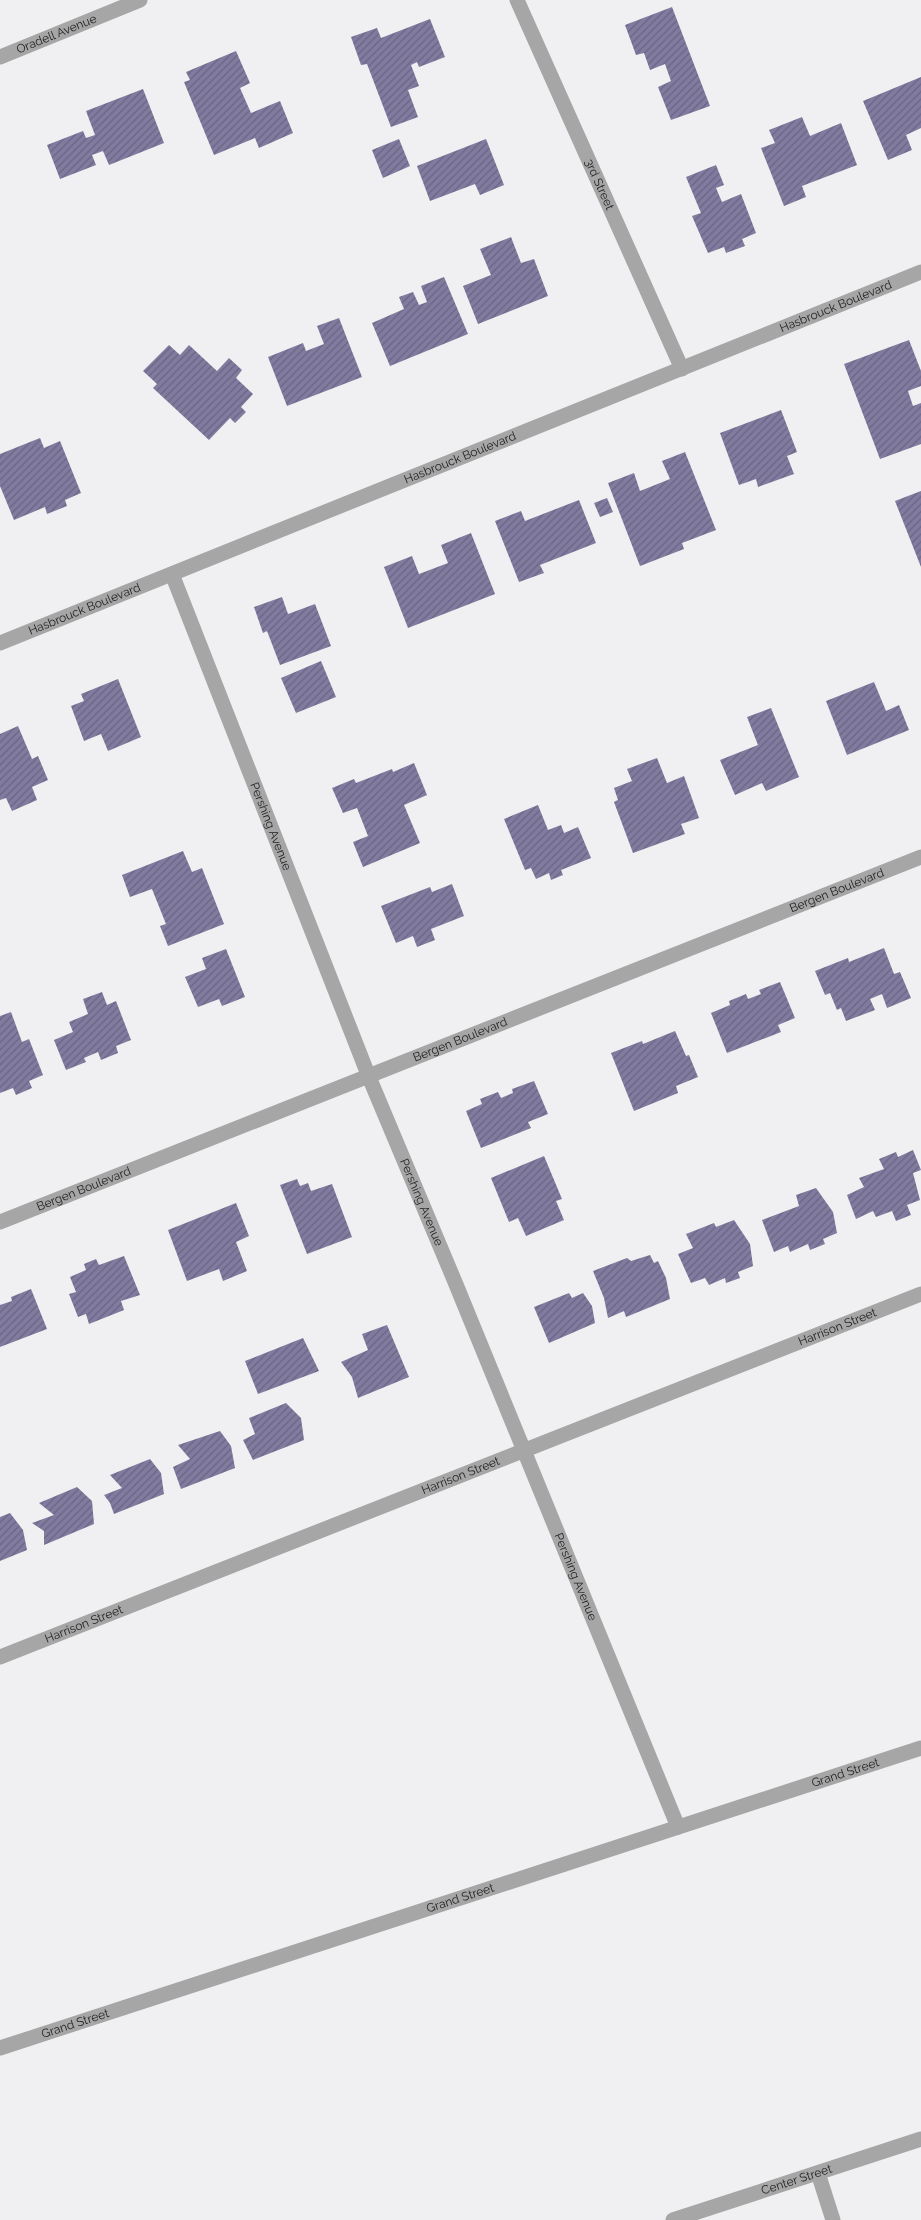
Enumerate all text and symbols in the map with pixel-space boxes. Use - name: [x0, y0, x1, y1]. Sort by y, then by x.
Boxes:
- street label: Oradell Avenue: [14, 11, 99, 57]
- street label: 3rd Street: [582, 157, 617, 212]
- street label: Hasbrouck Boulevard: [778, 277, 894, 335]
- street label: Hasbrouck Boulevard: [402, 429, 518, 487]
- street label: Hasbrouck Boulevard: [26, 580, 143, 638]
- street label: Pershing Avenue: [247, 780, 294, 872]
- street label: Bergen Boulevard: [787, 865, 886, 915]
- street label: Bergen Boulevard: [411, 1015, 509, 1065]
- street label: Pershing Avenue: [397, 1156, 446, 1248]
- street label: Bergen Boulevard: [34, 1164, 133, 1214]
- street label: Harrison Street: [796, 1305, 878, 1349]
- street label: Harrison Street: [419, 1454, 502, 1497]
- street label: Pershing Avenue: [551, 1531, 600, 1623]
- street label: Harrison Street: [43, 1602, 125, 1646]
- street label: Grand Street: [810, 1755, 881, 1790]
- street label: Grand Street: [425, 1881, 496, 1916]
- street label: Grand Street: [40, 2006, 111, 2041]
- street label: Center Street: [759, 2162, 834, 2198]

